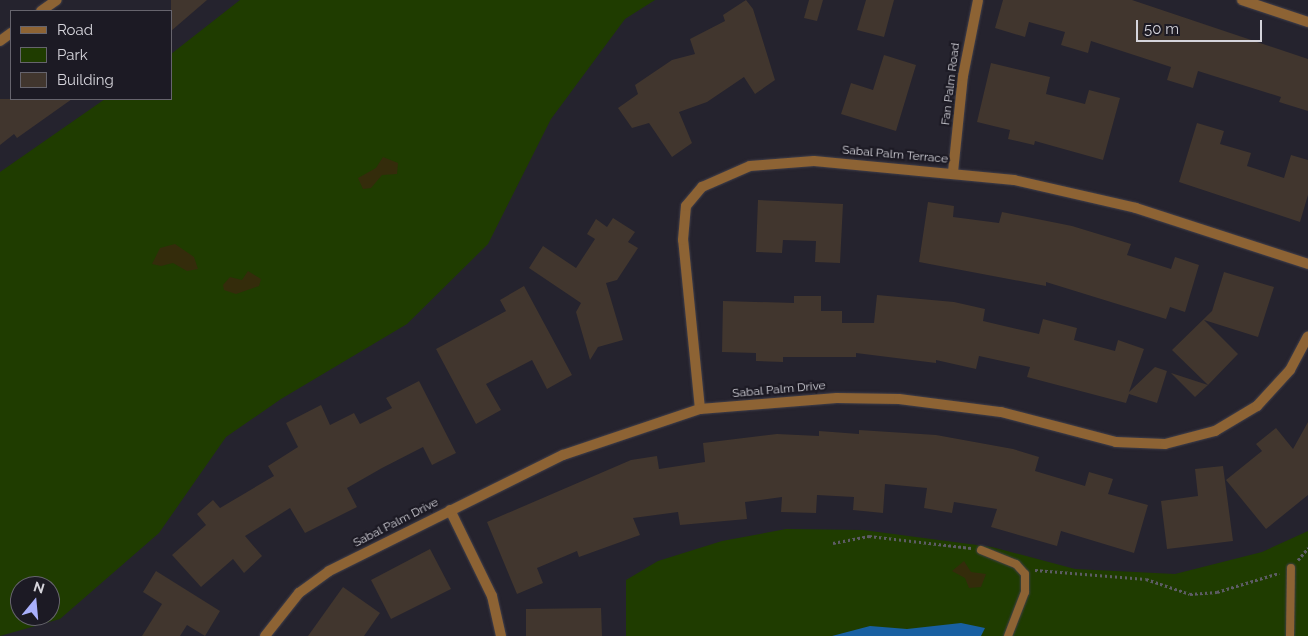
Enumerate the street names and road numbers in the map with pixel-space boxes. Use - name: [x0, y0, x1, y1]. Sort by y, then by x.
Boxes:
- street label: Fan Palm Road: [939, 42, 963, 126]
- street label: Sabal Palm Terrace: [841, 143, 949, 167]
- street label: Sabal Palm Drive: [732, 379, 826, 401]
- street label: Sabal Palm Drive: [351, 495, 441, 551]

